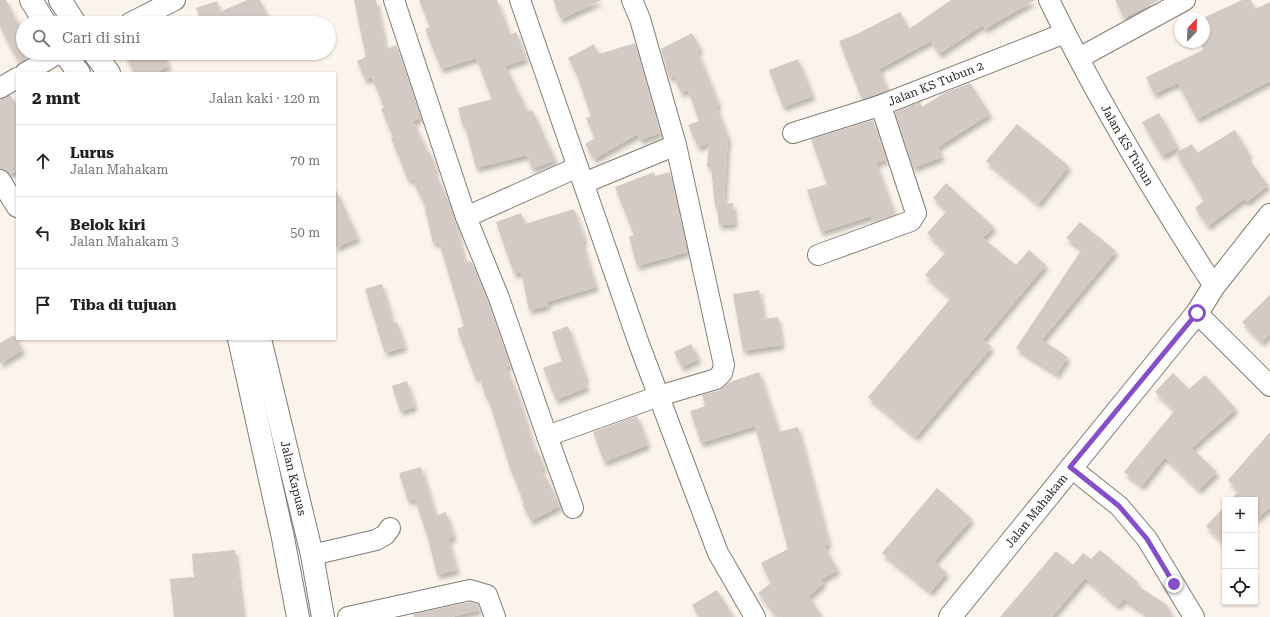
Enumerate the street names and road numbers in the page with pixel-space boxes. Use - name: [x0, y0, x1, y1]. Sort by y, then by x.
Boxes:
- street label: Jalan KS Tubun 2: [886, 59, 986, 109]
- street label: Jalan KS Tubun: [1098, 102, 1156, 189]
- street label: Jalan Kapuas: [278, 439, 309, 517]
- street label: Jalan Mahakam: [1002, 471, 1070, 550]

